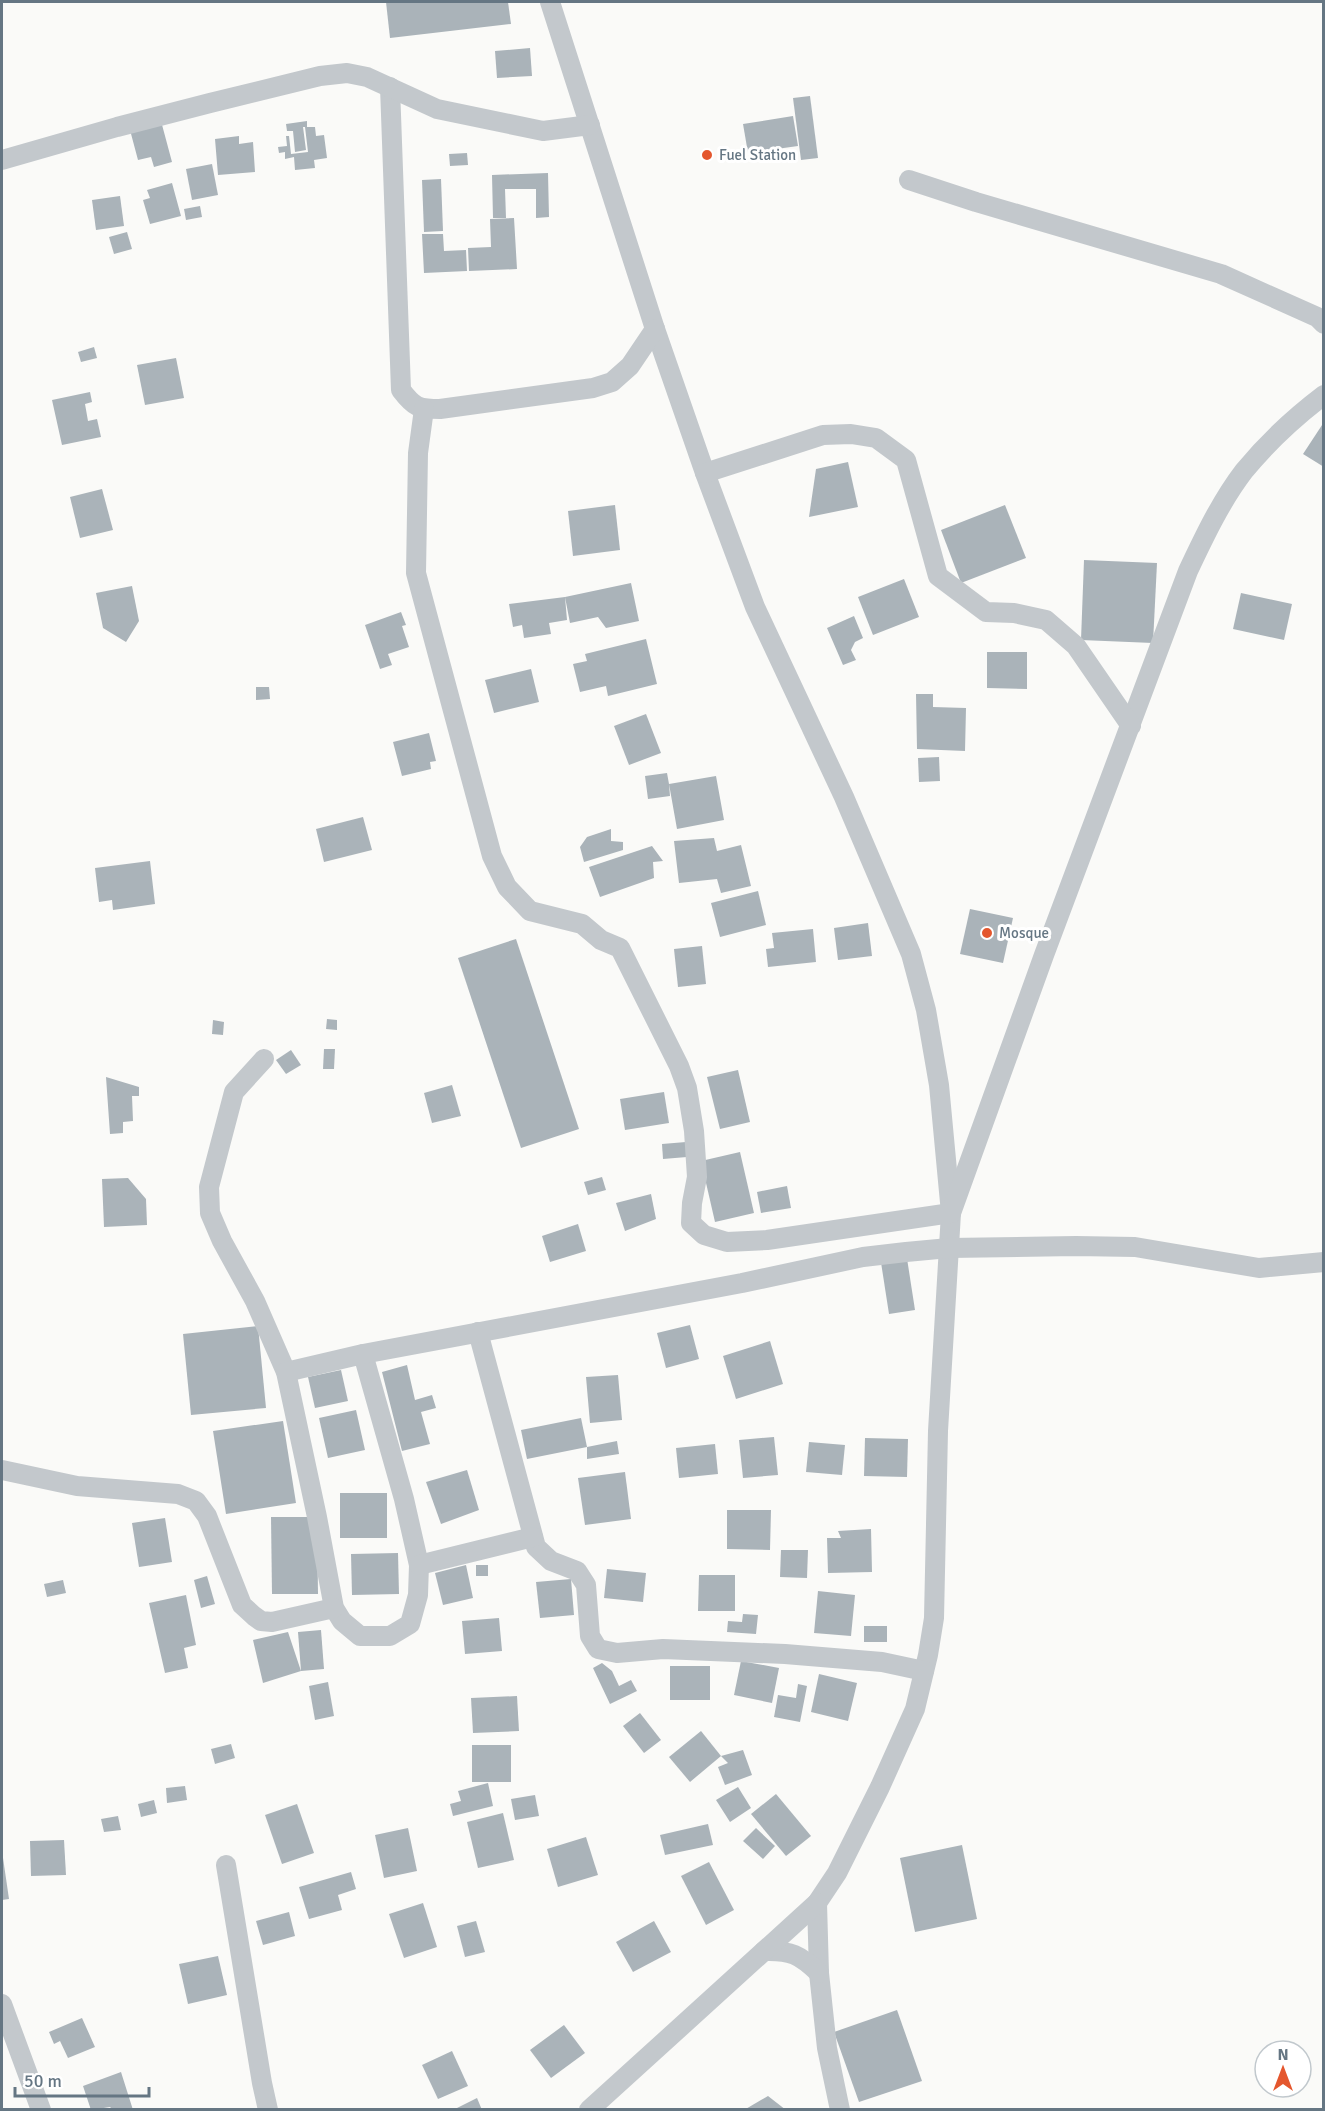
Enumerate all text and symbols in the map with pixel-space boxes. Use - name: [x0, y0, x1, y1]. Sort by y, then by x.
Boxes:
- place label: Fuel Station: [719, 146, 796, 164]
- marker: Fuel Station: [700, 148, 714, 162]
- place label: Mosque: [999, 924, 1049, 942]
- marker: Mosque: [980, 926, 994, 940]
- north arrow: [1253, 2039, 1313, 2099]
- text: N: [1277, 2045, 1289, 2065]
- scale bar: [15, 2060, 148, 2098]
- text: 50 m: [24, 2070, 62, 2092]

